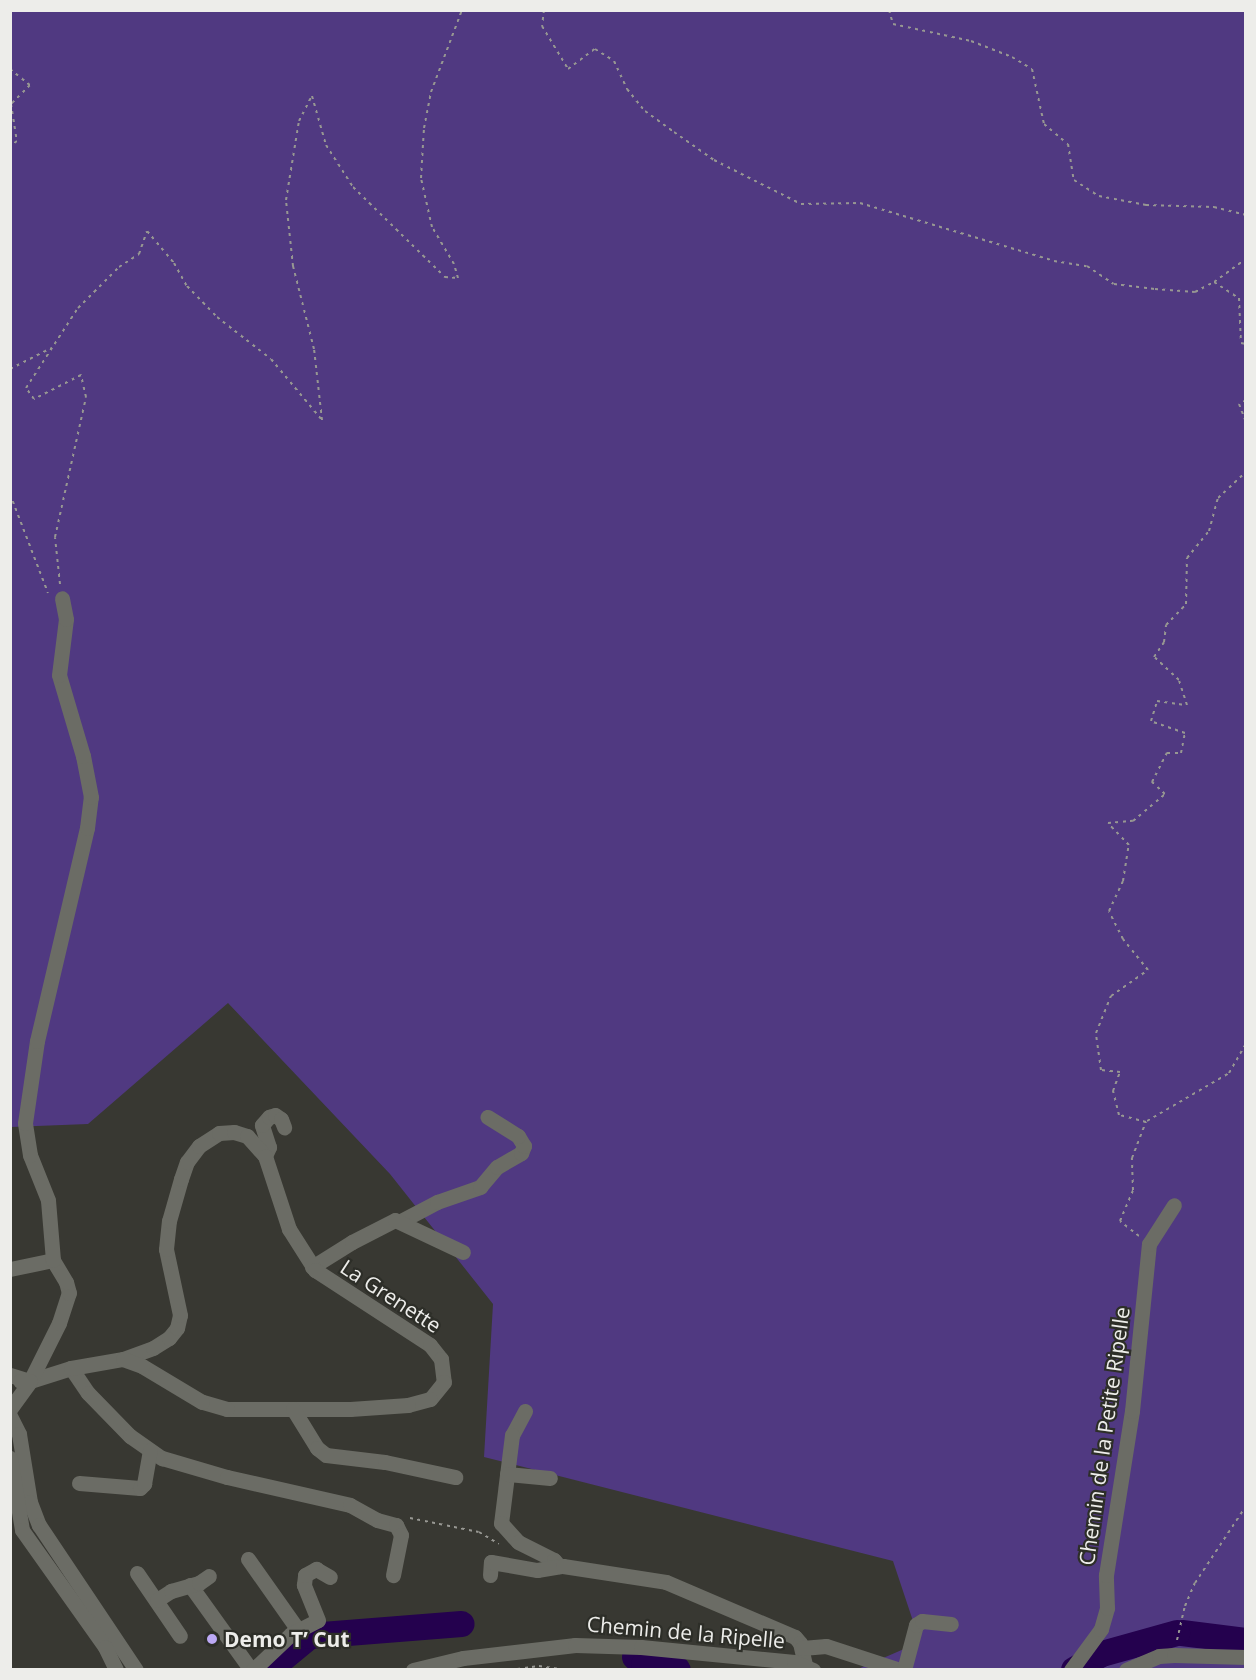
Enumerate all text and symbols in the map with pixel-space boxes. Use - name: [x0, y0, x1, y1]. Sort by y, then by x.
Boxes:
- street label: La Grenette: [336, 1254, 446, 1338]
- street label: Chemin de la Petite Ripelle: [1073, 1305, 1135, 1567]
- street label: Chemin de la Ripelle: [586, 1611, 786, 1653]
- place label: Demo T’ Cut: [224, 1626, 349, 1652]
- marker: Demo T’ Cut: [205, 1632, 219, 1646]

